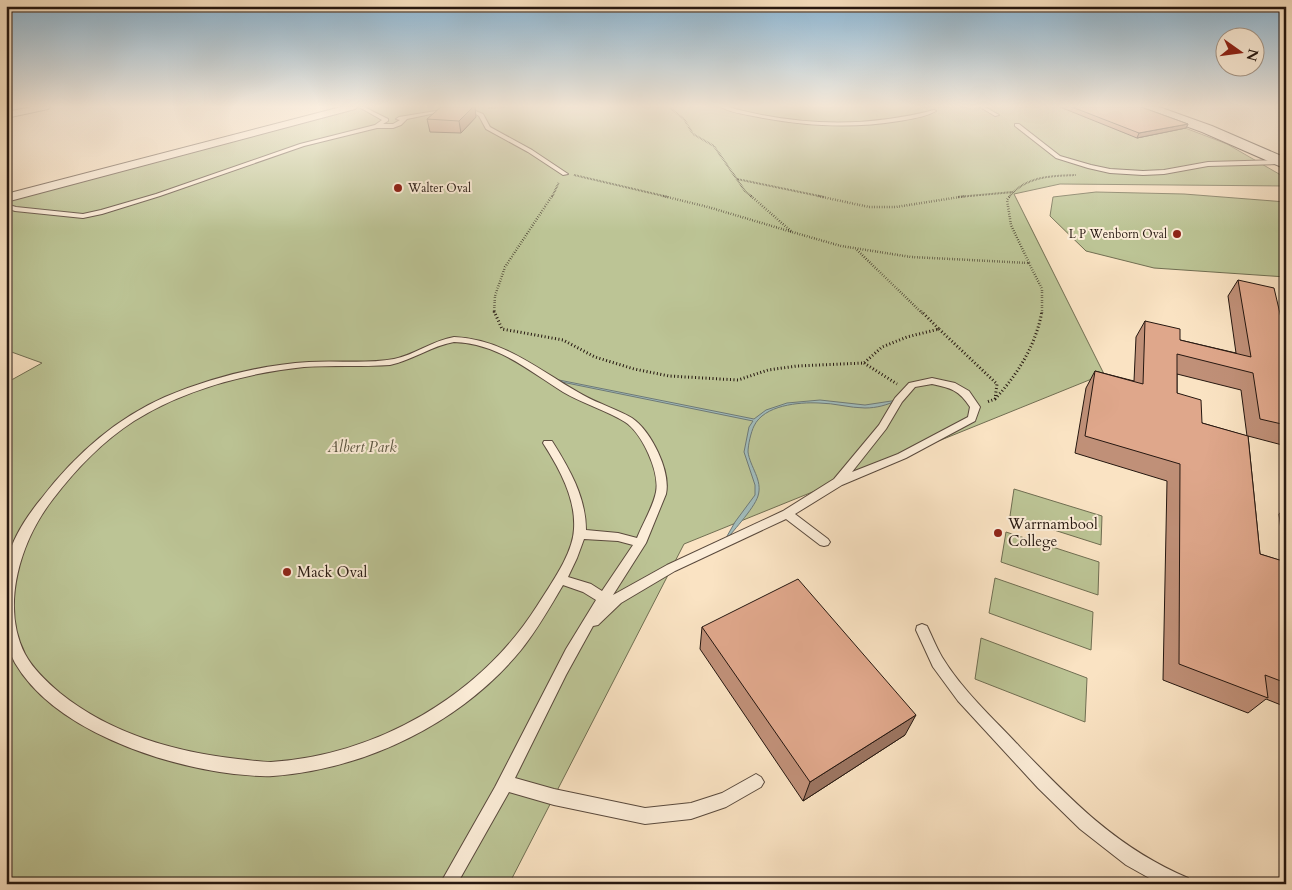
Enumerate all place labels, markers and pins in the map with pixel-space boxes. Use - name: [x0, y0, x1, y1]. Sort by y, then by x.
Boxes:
- place label: Walter Oval: [407, 180, 471, 196]
- marker: Walter Oval: [392, 182, 404, 194]
- place label: L P Wenborn Oval: [1069, 226, 1167, 242]
- marker: L P Wenborn Oval: [1171, 228, 1183, 240]
- place label: Warrnambool College: [1007, 514, 1098, 551]
- marker: Warrnambool College: [992, 527, 1004, 539]
- place label: Mack Oval: [297, 562, 368, 582]
- marker: Mack Oval: [281, 566, 293, 578]

